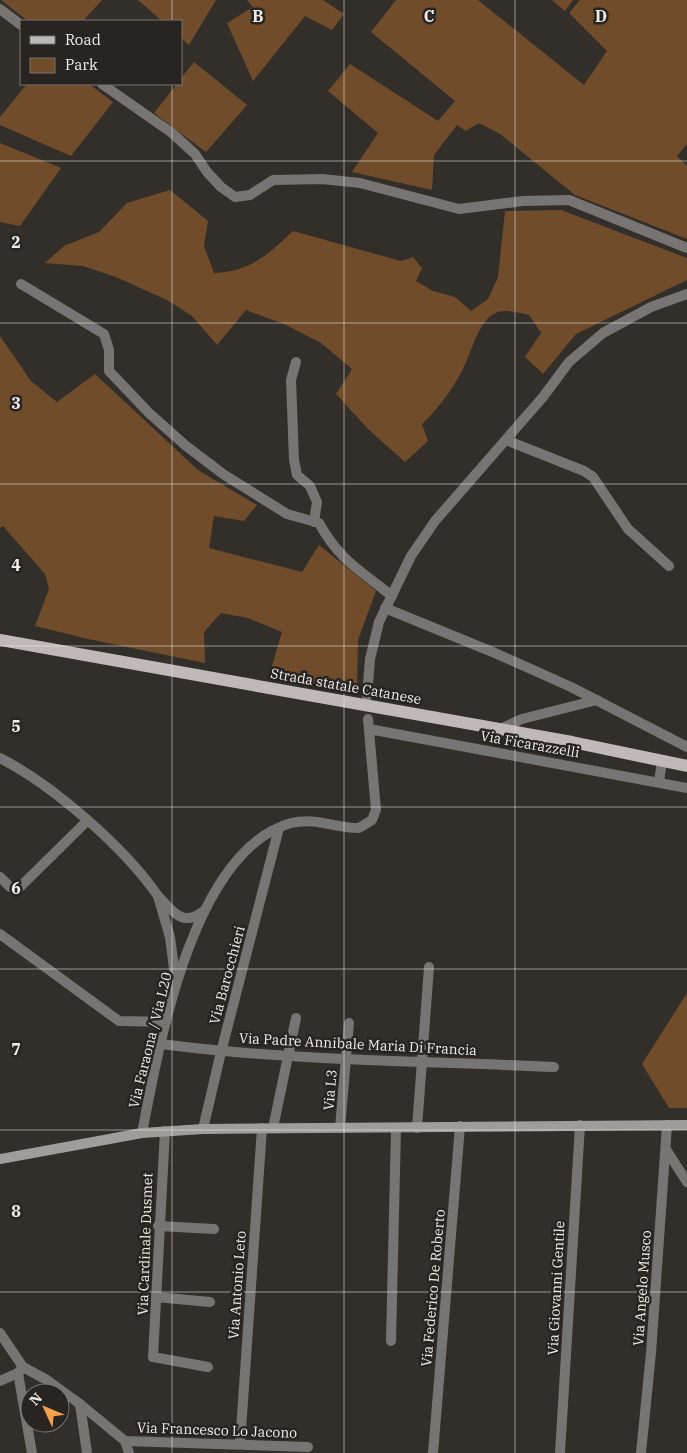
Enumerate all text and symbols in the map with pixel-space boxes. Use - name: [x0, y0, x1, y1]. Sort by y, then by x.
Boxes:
- text: B: [252, 6, 264, 26]
- text: C: [424, 6, 434, 26]
- text: D: [595, 6, 607, 26]
- legend: [20, 20, 182, 85]
- text: Road: [65, 30, 101, 49]
- text: Park: [65, 55, 98, 74]
- text: 2: [11, 232, 21, 252]
- text: 3: [11, 393, 21, 413]
- text: 4: [11, 555, 21, 575]
- street label: Strada statale Catanese: [269, 664, 423, 708]
- text: 5: [11, 716, 21, 736]
- street label: Via Ficarazzelli: [479, 726, 581, 762]
- text: 6: [11, 878, 21, 898]
- street label: Via Barocchieri: [205, 924, 249, 1026]
- street label: Via Faraona / Via L20: [124, 970, 176, 1110]
- street label: Via Padre Annibale Maria Di Francia: [239, 1029, 478, 1059]
- text: 7: [11, 1039, 21, 1059]
- street label: Via L3: [319, 1069, 341, 1111]
- street label: Via Cardinale Dusmet: [134, 1172, 156, 1316]
- text: 8: [11, 1201, 21, 1221]
- street label: Via Federico De Roberto: [417, 1208, 449, 1367]
- street label: Via Giovanni Gentile: [543, 1220, 569, 1356]
- street label: Via Angelo Musco: [629, 1229, 655, 1346]
- street label: Via Antonio Leto: [224, 1230, 250, 1340]
- north arrow: [20, 1383, 70, 1433]
- text: N: [25, 1389, 46, 1409]
- street label: Via Francesco Lo Jacono: [137, 1418, 298, 1442]

